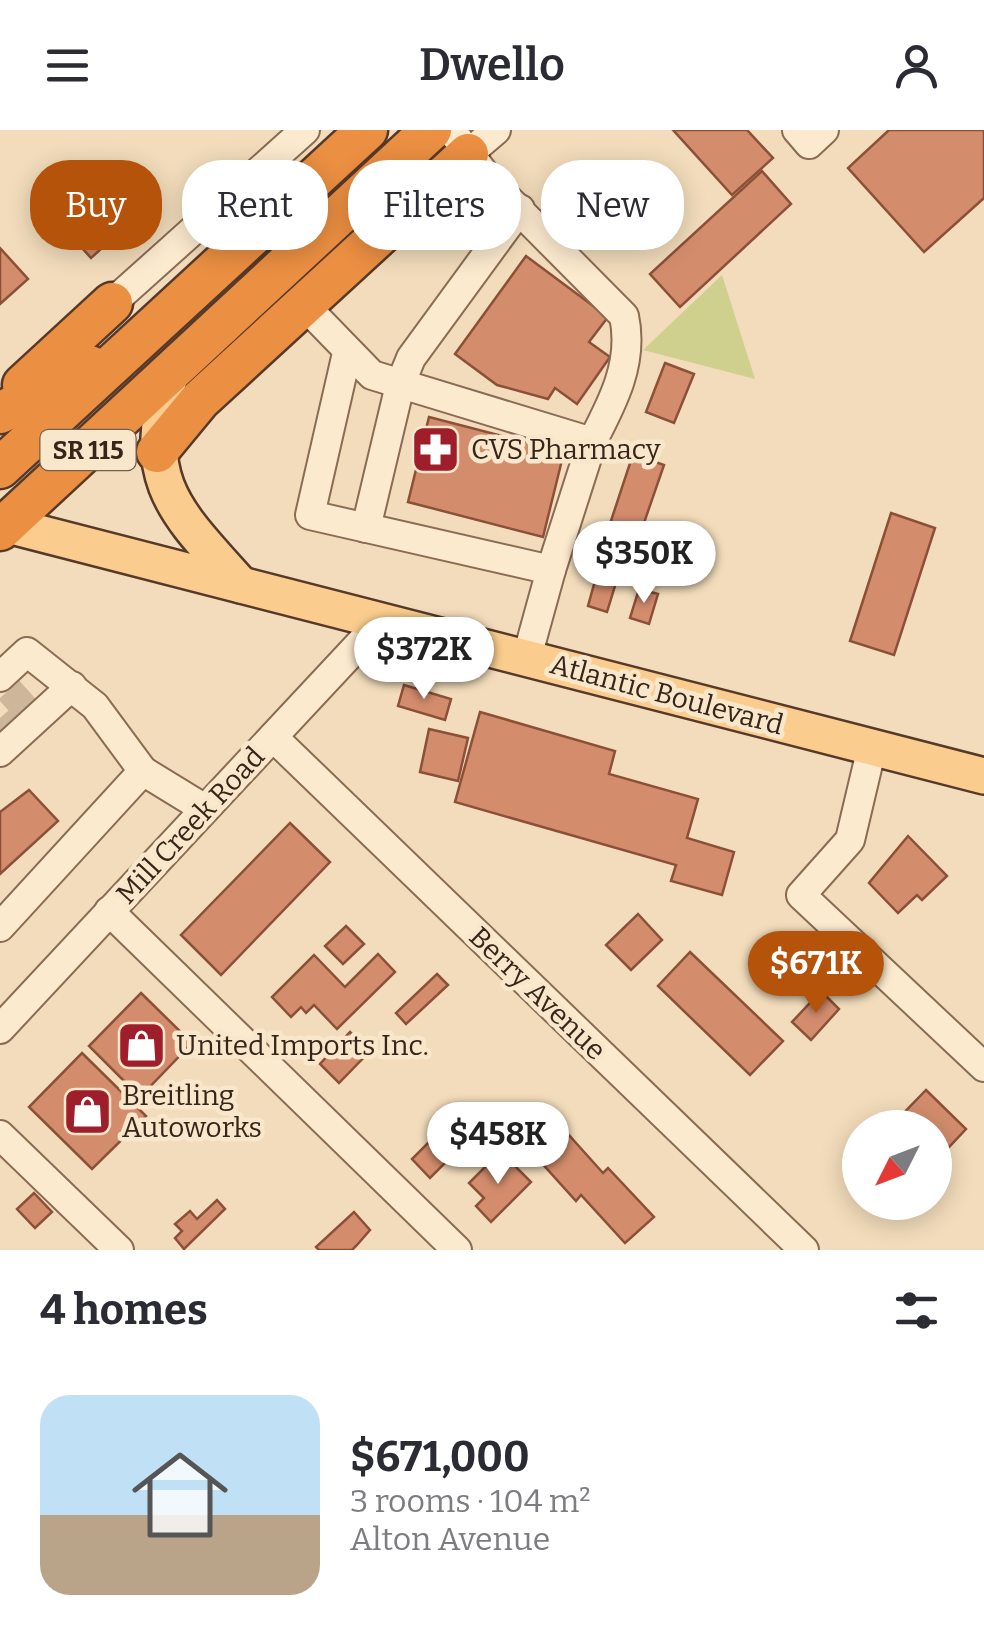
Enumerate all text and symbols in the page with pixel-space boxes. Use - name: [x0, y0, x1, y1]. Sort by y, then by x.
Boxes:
- icon: menu: [40, 38, 95, 93]
- text: Dwello: [419, 38, 565, 92]
- icon: person: [889, 38, 944, 93]
- chip: Buy: [30, 160, 162, 250]
- chip: Rent: [182, 160, 328, 250]
- chip: Filters: [348, 160, 521, 250]
- chip: New: [541, 160, 684, 250]
- pharmacy icon: CVS Pharmacy: [410, 423, 462, 475]
- road number: SR 115: [41, 430, 136, 470]
- place label: CVS Pharmacy: [471, 433, 661, 466]
- pin: $350K: [574, 521, 714, 606]
- text: $350K: [595, 534, 693, 572]
- pin: $372K: [354, 617, 494, 702]
- text: $372K: [376, 630, 472, 668]
- street label: Atlantic Boulevard: [547, 648, 787, 741]
- street label: Mill Creek Road: [109, 740, 271, 910]
- street label: Berry Avenue: [463, 920, 613, 1067]
- pin: $671K: [746, 931, 886, 1016]
- text: $671K: [770, 944, 862, 982]
- shop icon: United Imports Inc.: [115, 1019, 167, 1071]
- place label: United Imports Inc.: [176, 1029, 429, 1062]
- place label: Breitling Autoworks: [122, 1079, 262, 1144]
- shop icon: Breitling Autoworks: [61, 1085, 113, 1137]
- pin: $458K: [428, 1102, 568, 1187]
- north arrow: [842, 1110, 952, 1220]
- map controls: [842, 1110, 952, 1220]
- text: $458K: [449, 1115, 547, 1153]
- icon: filters: [889, 1283, 944, 1338]
- text: 4 homes: [40, 1285, 208, 1335]
- text: $671,000: [350, 1432, 530, 1482]
- icon: home: [120, 1435, 240, 1555]
- text: 3 rooms · 104 m²: [350, 1482, 591, 1520]
- text: Alton Avenue: [350, 1520, 550, 1558]

